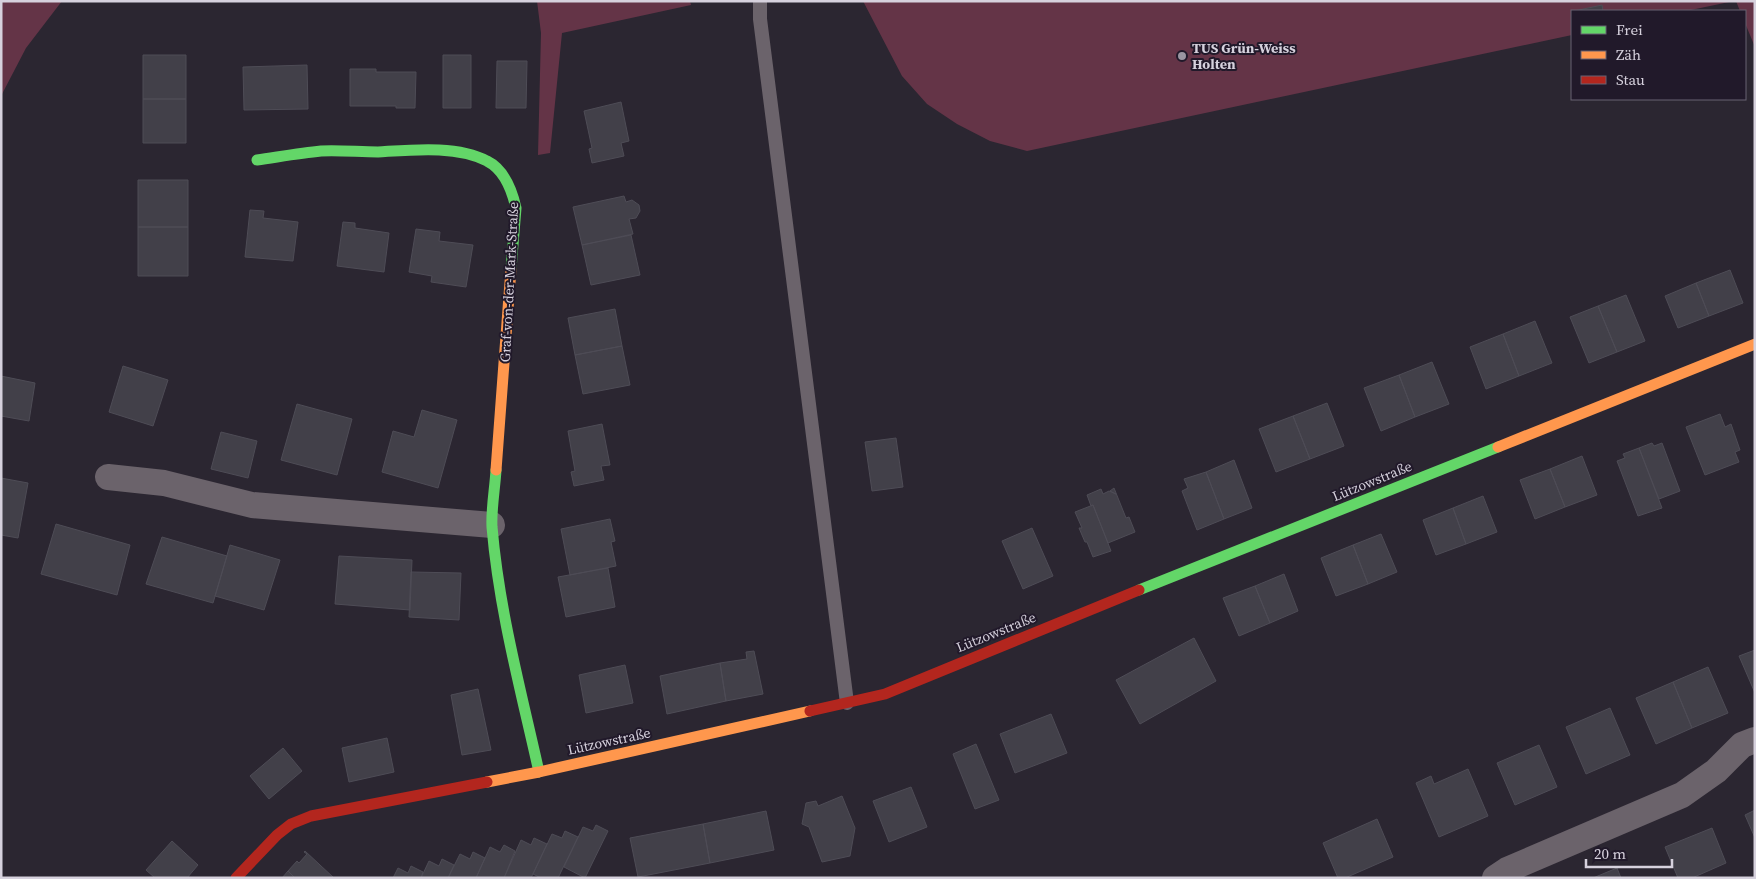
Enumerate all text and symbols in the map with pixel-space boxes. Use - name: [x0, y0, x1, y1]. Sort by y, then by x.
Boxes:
- legend: [1571, 10, 1746, 100]
- text: Frei: [1616, 19, 1643, 40]
- place label: TUS Grün-Weiss Holten: [1192, 38, 1296, 74]
- text: Zäh: [1616, 44, 1641, 65]
- marker: TUS Grün-Weiss Holten: [1176, 50, 1188, 62]
- text: Stau: [1616, 69, 1645, 90]
- street label: Graf-von-der-Mark-Straße: [495, 201, 523, 363]
- street label: Lützowstraße: [1329, 456, 1415, 506]
- street label: Lützowstraße: [953, 607, 1039, 657]
- street label: Lützowstraße: [566, 722, 652, 760]
- scale bar: [1586, 836, 1672, 868]
- text: 20 m: [1594, 843, 1626, 864]

